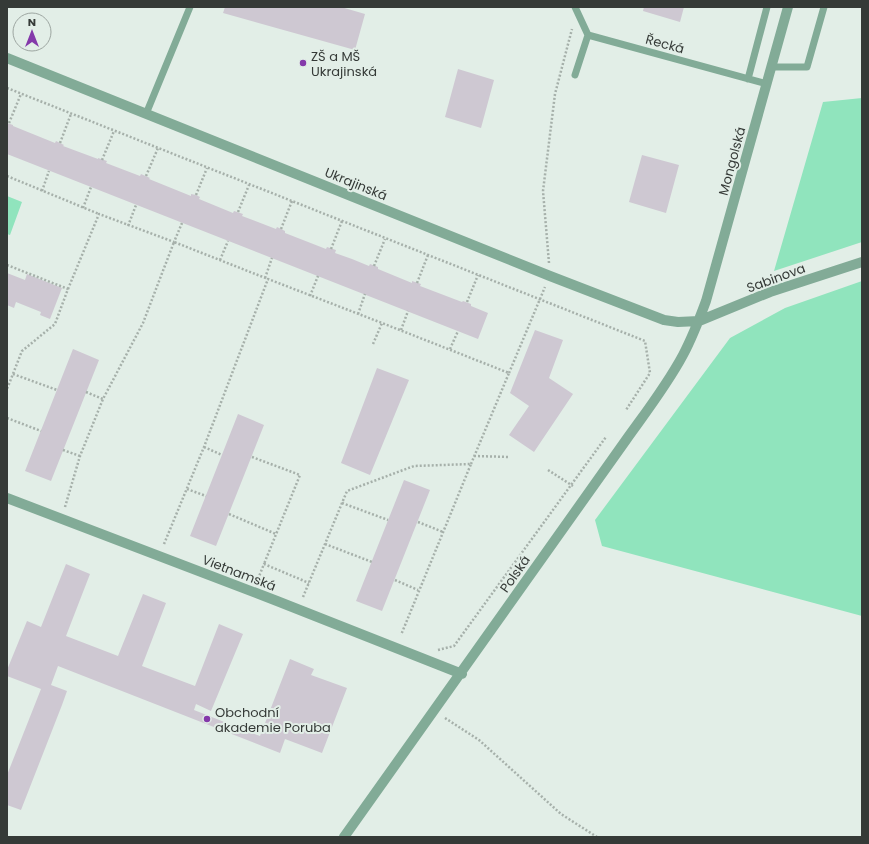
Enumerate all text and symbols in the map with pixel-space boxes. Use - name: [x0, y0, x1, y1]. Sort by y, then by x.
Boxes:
- north arrow: [12, 12, 52, 52]
- text: N: [28, 14, 36, 30]
- street label: Řecká: [644, 30, 686, 58]
- place label: ZŠ a MŠ Ukrajinská: [311, 47, 377, 81]
- marker: ZŠ a MŠ Ukrajinská: [298, 58, 308, 68]
- street label: Mongolská: [714, 125, 750, 197]
- street label: Ukrajinská: [322, 163, 390, 205]
- street label: Sabinova: [744, 259, 808, 297]
- street label: Vietnamská: [199, 550, 279, 596]
- street label: Polská: [495, 552, 535, 596]
- place label: Obchodní akademie Poruba: [215, 703, 331, 737]
- marker: Obchodní akademie Poruba: [202, 714, 212, 724]

